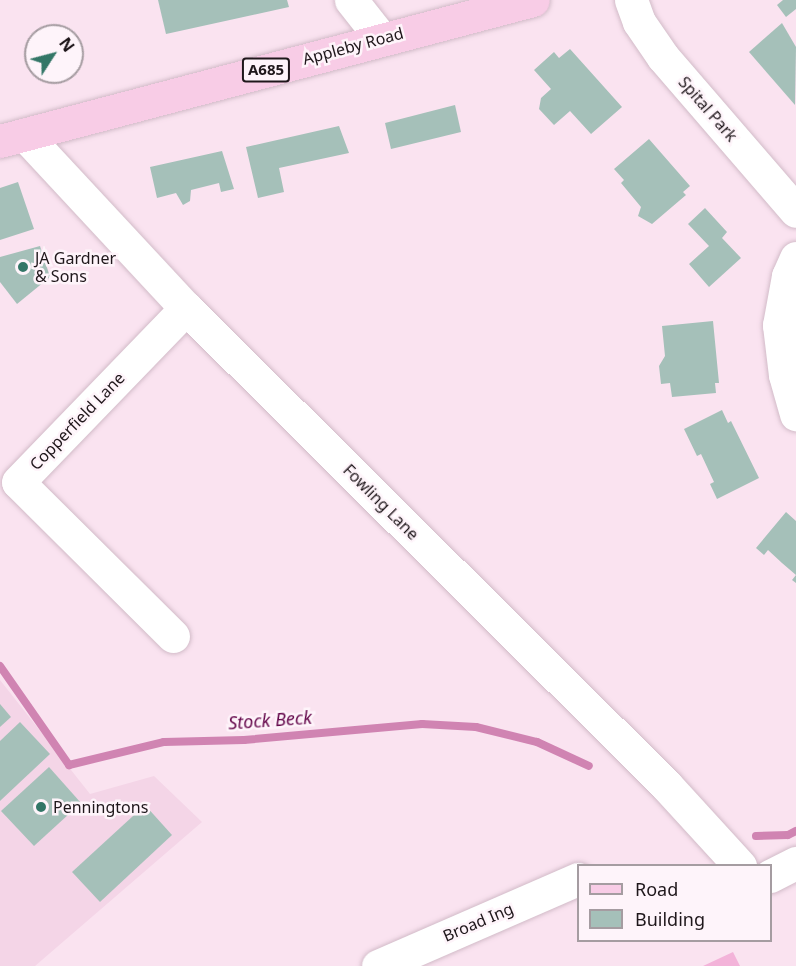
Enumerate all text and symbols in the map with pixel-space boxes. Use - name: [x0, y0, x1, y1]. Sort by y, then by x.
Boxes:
- street label: Appleby Road: [301, 23, 405, 69]
- north arrow: [24, 24, 84, 84]
- text: N: [54, 33, 80, 56]
- road number: A685: [240, 58, 292, 82]
- street label: Spital Park: [675, 73, 741, 145]
- place label: JA Gardner & Sons: [35, 248, 116, 286]
- marker: JA Gardner & Sons: [16, 260, 30, 274]
- street label: Copperfield Lane: [26, 368, 128, 474]
- street label: Fowling Lane: [339, 460, 423, 544]
- water label: Stock Beck: [227, 706, 313, 734]
- place label: Penningtons: [53, 797, 148, 817]
- marker: Penningtons: [34, 800, 48, 814]
- legend: [577, 864, 772, 942]
- text: Road: [635, 877, 678, 901]
- street label: Broad Ing: [440, 899, 516, 945]
- text: Building: [635, 907, 705, 931]

